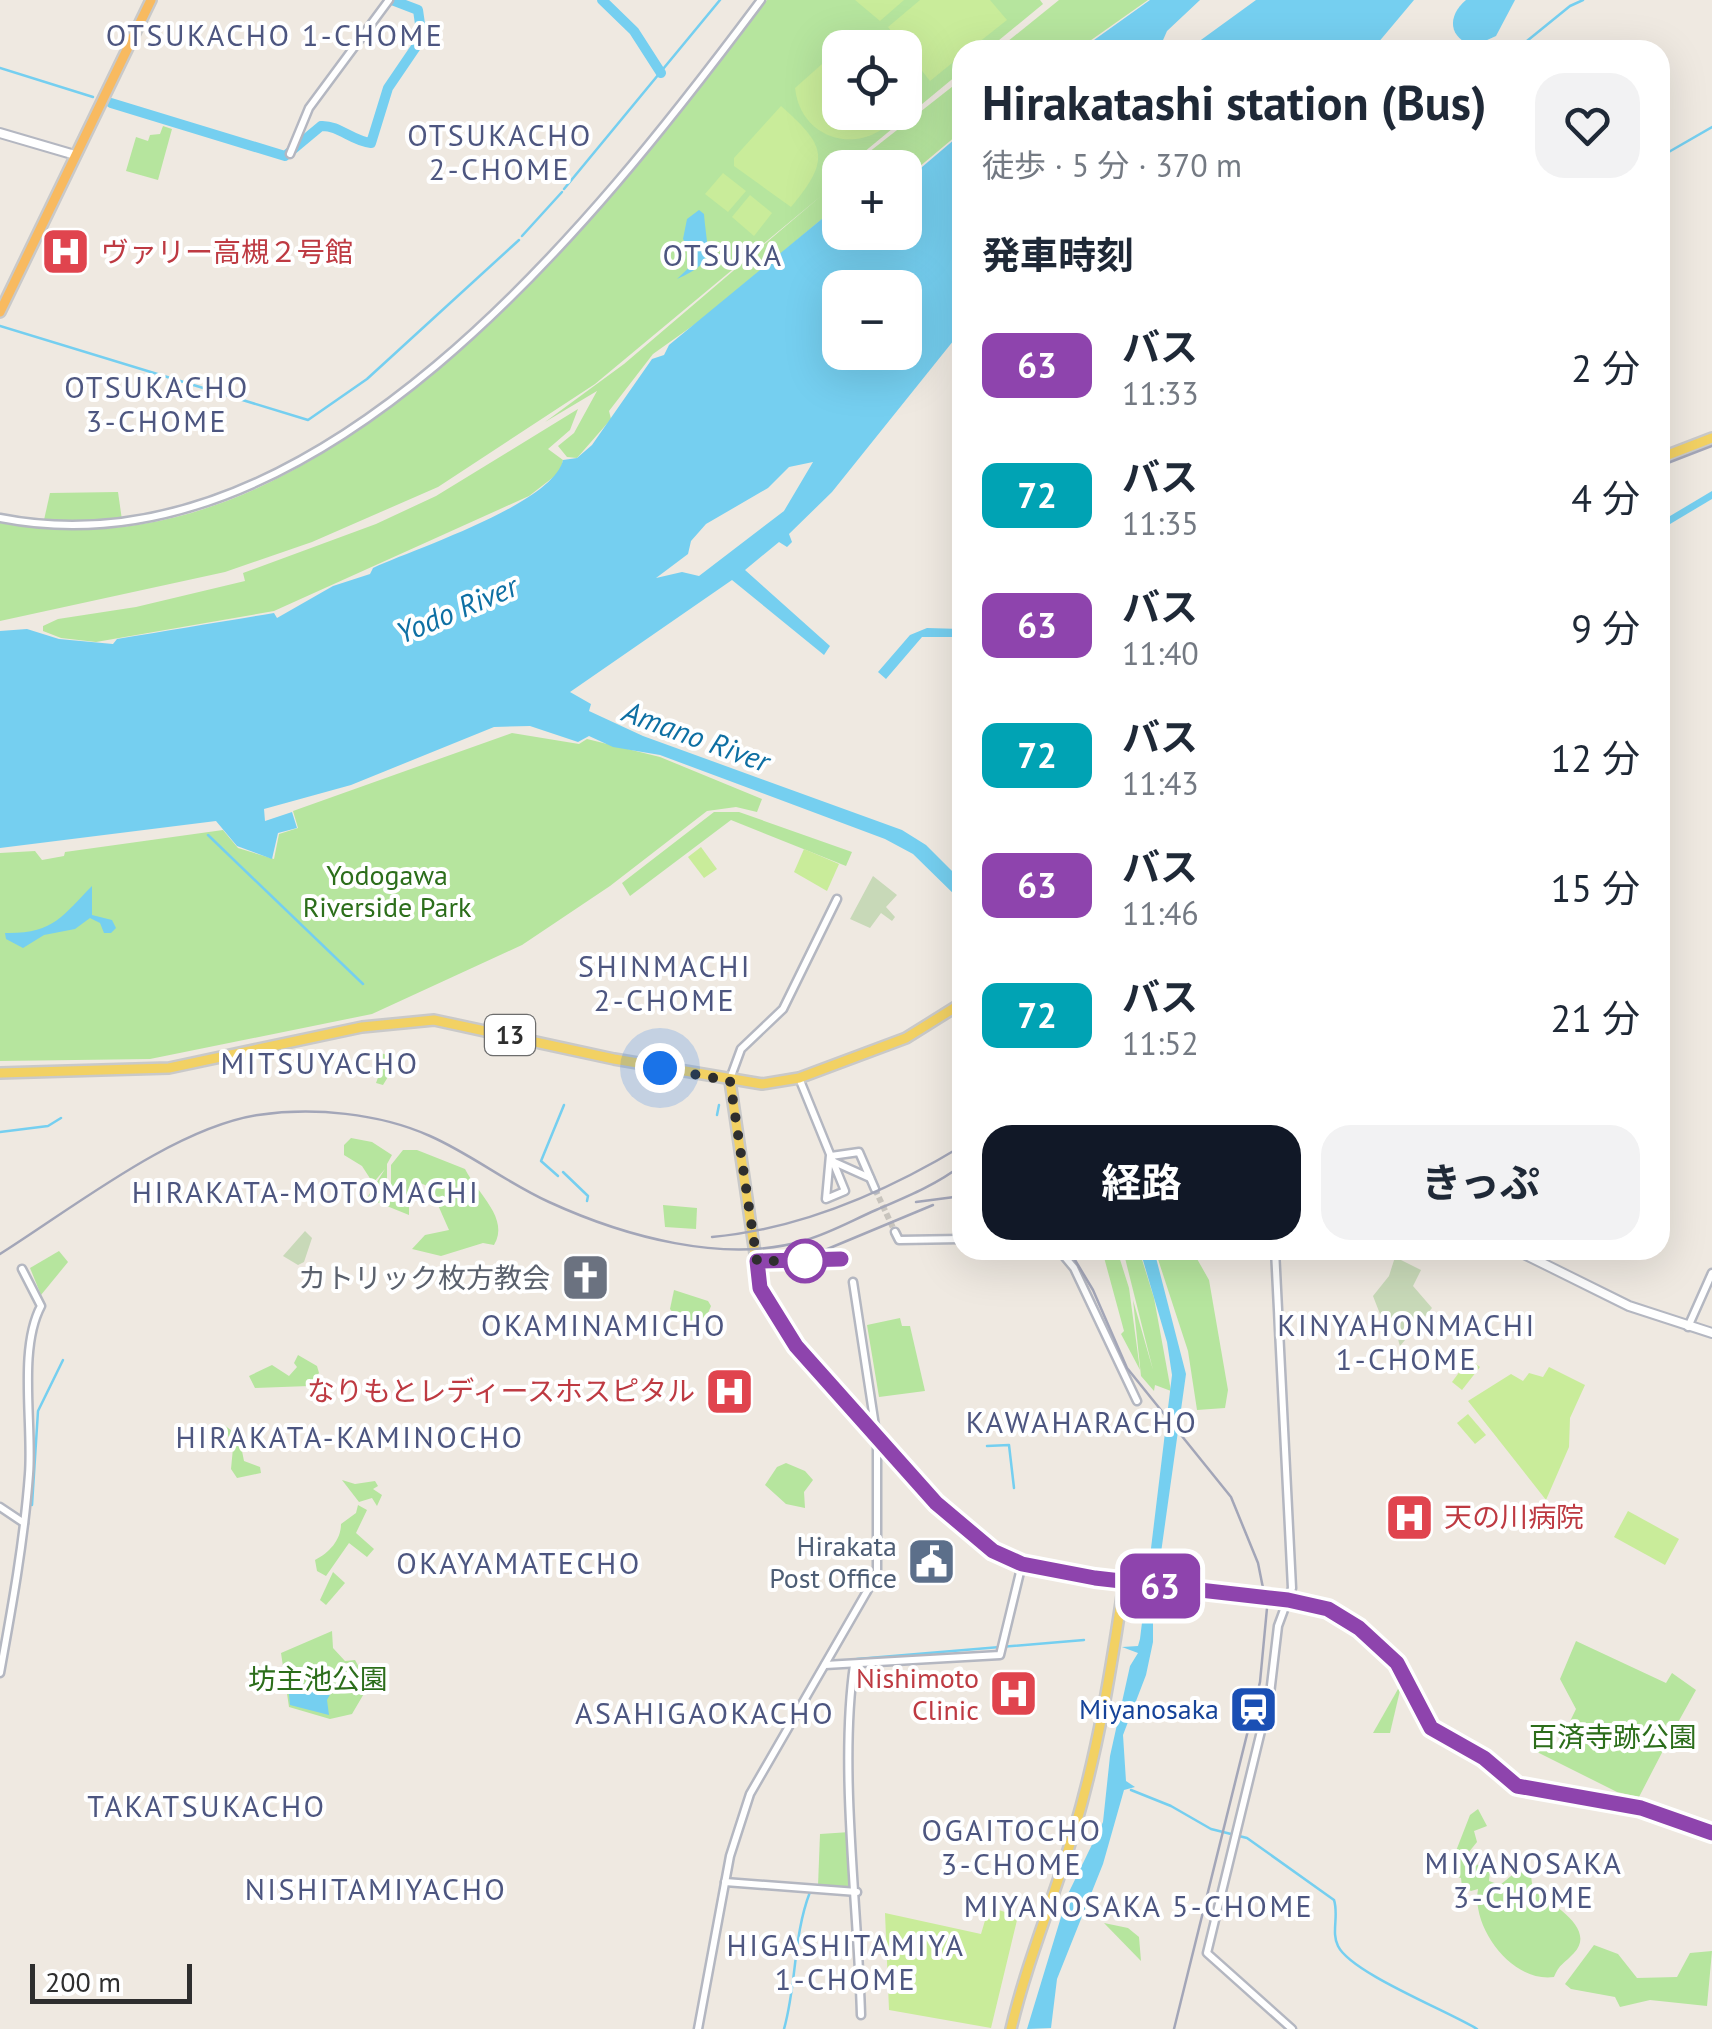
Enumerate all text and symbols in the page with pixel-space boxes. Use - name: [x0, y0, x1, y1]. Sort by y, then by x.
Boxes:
- district label: OTSUKACHO 1-CHOME: [106, 15, 444, 54]
- map controls: [822, 30, 922, 370]
- button: locate: [822, 30, 922, 130]
- text: Hirakatashi station (Bus): [982, 71, 1487, 133]
- button: heart: [1535, 73, 1640, 178]
- district label: OTSUKACHO 2-CHOME: [407, 115, 593, 188]
- text: 徒歩 · 5 分 · 370 m: [982, 144, 1242, 186]
- button: +: [822, 150, 922, 250]
- hospital icon: ヴァリー高槻２号館: [40, 226, 92, 278]
- text: 発車時刻: [982, 230, 1134, 279]
- place label: ヴァリー高槻２号館: [101, 233, 353, 270]
- district label: OTSUKA: [662, 235, 784, 274]
- button: −: [822, 270, 922, 370]
- text: バス: [1122, 322, 1198, 371]
- text: 63: [1017, 342, 1057, 388]
- text: 2 分: [1571, 343, 1640, 392]
- district label: OTSUKACHO 3-CHOME: [64, 367, 250, 440]
- text: 11:33: [1122, 372, 1199, 414]
- text: バス: [1122, 452, 1198, 501]
- text: 72: [1017, 472, 1057, 518]
- text: 4 分: [1571, 473, 1640, 522]
- text: 11:35: [1122, 502, 1199, 544]
- water label: Yodo River: [390, 565, 525, 652]
- text: バス: [1122, 582, 1198, 631]
- text: 63: [1017, 602, 1057, 648]
- text: 9 分: [1571, 603, 1640, 652]
- text: 11:40: [1122, 632, 1199, 674]
- water label: Amano River: [617, 691, 777, 781]
- text: バス: [1122, 712, 1198, 761]
- text: 72: [1017, 732, 1057, 778]
- text: 12 分: [1550, 733, 1640, 782]
- text: 11:43: [1122, 762, 1199, 804]
- text: バス: [1122, 842, 1198, 891]
- park label: Yodogawa Riverside Park: [303, 856, 472, 925]
- text: 63: [1017, 862, 1057, 908]
- text: 15 分: [1550, 863, 1640, 912]
- text: 11:46: [1122, 892, 1199, 934]
- district label: SHINMACHI 2-CHOME: [578, 946, 752, 1019]
- text: バス: [1122, 972, 1198, 1021]
- text: 72: [1017, 992, 1057, 1038]
- text: 21 分: [1550, 993, 1640, 1042]
- road number: 13: [485, 1015, 535, 1055]
- text: 11:52: [1122, 1022, 1199, 1064]
- district label: MITSUYACHO: [221, 1043, 419, 1082]
- your location: [635, 1043, 685, 1093]
- button: 経路: [982, 1125, 1301, 1240]
- button: きっぷ: [1321, 1125, 1640, 1240]
- district label: HIRAKATA-MOTOMACHI: [132, 1172, 480, 1211]
- unlabelled marker: [784, 1240, 826, 1282]
- church icon: カトリック枚方教会: [559, 1252, 611, 1304]
- place label: カトリック枚方教会: [298, 1259, 550, 1296]
- district label: OKAMINAMICHO: [481, 1305, 727, 1344]
- district label: KINYAHONMACHI 1-CHOME: [1277, 1305, 1537, 1378]
- hospital icon: なりもとレディースホスピタル: [704, 1365, 756, 1417]
- place label: なりもとレディースホスピタル: [307, 1372, 695, 1409]
- district label: KAWAHARACHO: [966, 1402, 1198, 1441]
- district label: HIRAKATA-KAMINOCHO: [175, 1417, 525, 1456]
- hospital icon: 天の川病院: [1383, 1491, 1435, 1543]
- place label: 天の川病院: [1444, 1498, 1584, 1535]
- place label: Hirakata Post Office: [769, 1527, 897, 1596]
- public building icon: Hirakata Post Office: [906, 1536, 958, 1588]
- district label: OKAYAMATECHO: [396, 1543, 642, 1582]
- line badge: 63: [1115, 1554, 1205, 1618]
- text: 63: [1140, 1563, 1180, 1609]
- place label: Nishimoto Clinic: [856, 1659, 979, 1728]
- park label: 坊主池公園: [248, 1660, 388, 1697]
- hospital icon: Nishimoto Clinic: [988, 1668, 1040, 1720]
- station icon: Miyanosaka: [1228, 1683, 1280, 1735]
- place label: Miyanosaka: [1079, 1690, 1219, 1727]
- district label: ASAHIGAOKACHO: [575, 1693, 835, 1732]
- park label: 百済寺跡公園: [1529, 1718, 1697, 1755]
- district label: TAKATSUKACHO: [87, 1786, 327, 1825]
- district label: OGAITOCHO 3-CHOME: [921, 1810, 1103, 1883]
- district label: MIYANOSAKA 3-CHOME: [1425, 1843, 1623, 1916]
- district label: NISHITAMIYACHO: [245, 1869, 507, 1908]
- district label: MIYANOSAKA 5-CHOME: [964, 1886, 1314, 1925]
- district label: HIGASHITAMIYA 1-CHOME: [726, 1925, 966, 1998]
- scale bar: [30, 1959, 192, 2004]
- text: 200 m: [45, 1963, 121, 2000]

